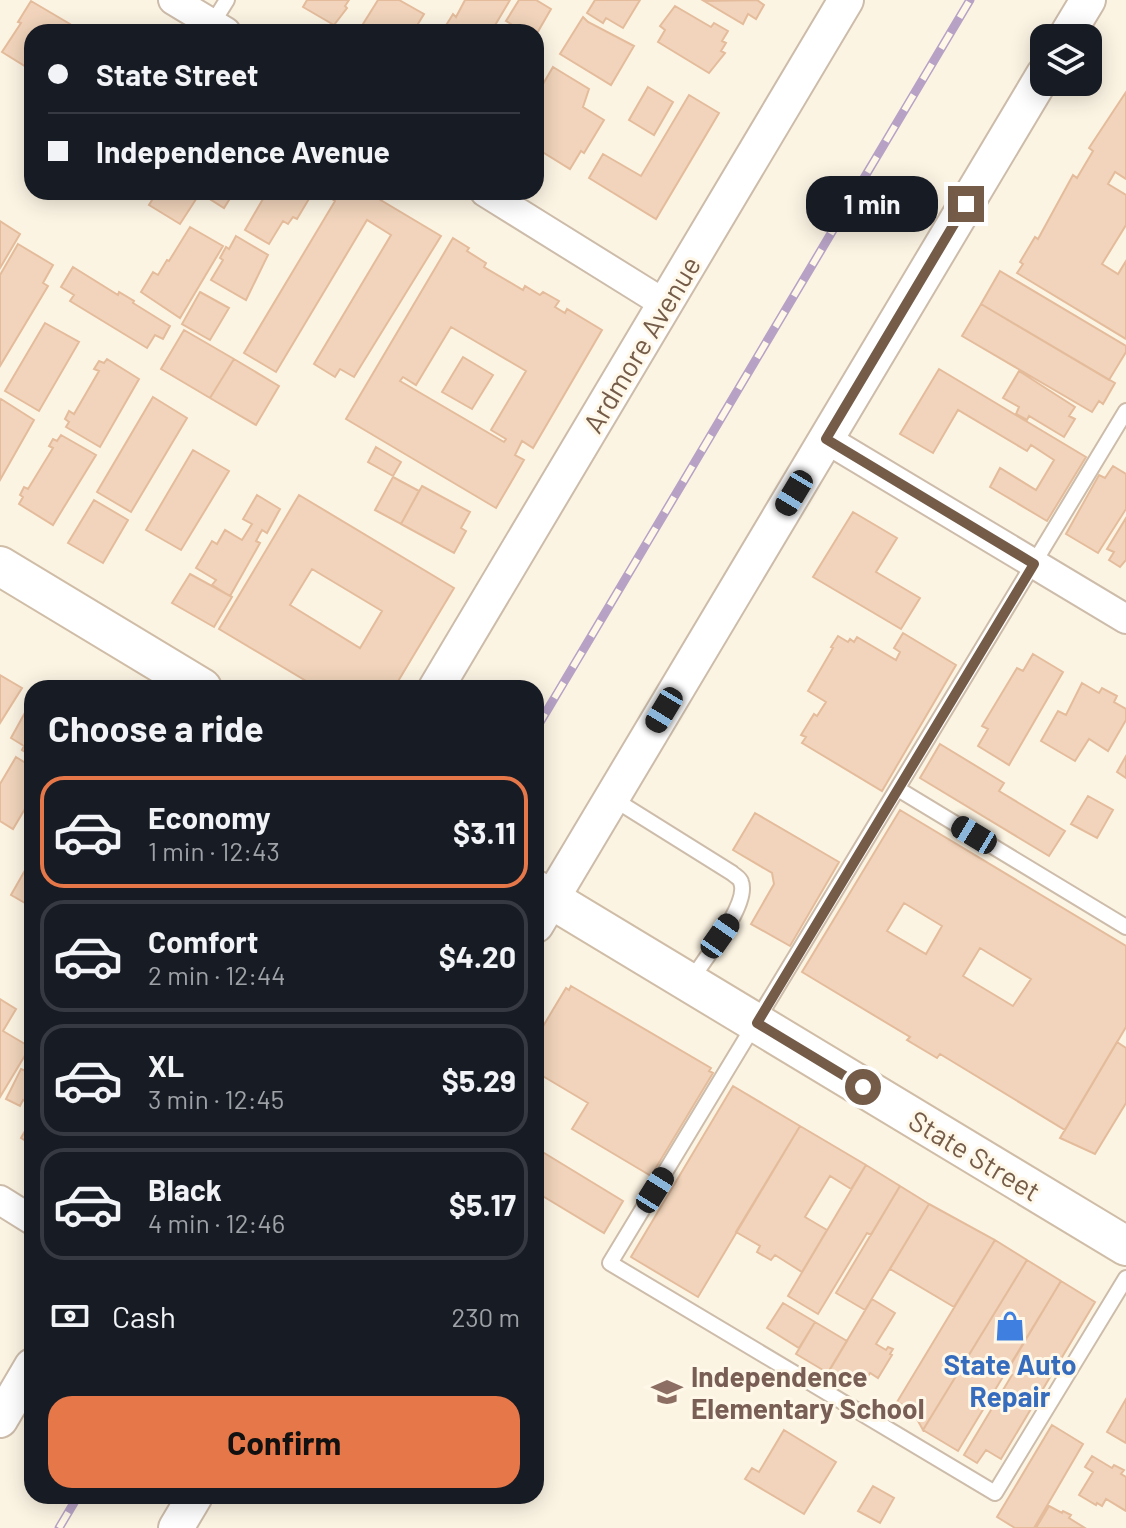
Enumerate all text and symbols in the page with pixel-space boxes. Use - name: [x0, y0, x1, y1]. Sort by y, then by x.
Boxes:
- map controls: [1030, 24, 1102, 96]
- button: layers: [1030, 24, 1102, 96]
- text: State Street: [96, 56, 258, 92]
- text: Independence Avenue: [96, 133, 390, 169]
- callout: 1 min: [806, 176, 938, 232]
- route end: [948, 186, 984, 222]
- text: 1 min: [844, 188, 900, 219]
- street label: Ardmore Avenue: [575, 249, 707, 439]
- car: [771, 466, 817, 520]
- car: [641, 683, 687, 737]
- text: Choose a ride: [48, 706, 264, 749]
- icon: car: [52, 796, 124, 868]
- text: Economy: [148, 799, 271, 835]
- car: [947, 812, 1001, 858]
- text: $3.11: [453, 814, 516, 850]
- text: 1 min · 12:43: [148, 835, 280, 866]
- car: [696, 909, 744, 963]
- icon: car: [52, 920, 124, 992]
- text: Comfort: [148, 923, 258, 959]
- text: $4.20: [439, 938, 516, 974]
- text: 2 min · 12:44: [148, 959, 286, 990]
- icon: car: [52, 1044, 124, 1116]
- text: XL: [148, 1047, 184, 1083]
- text: $5.29: [442, 1062, 516, 1098]
- route start: [845, 1069, 881, 1105]
- text: 3 min · 12:45: [148, 1083, 284, 1114]
- street label: State Street: [903, 1102, 1047, 1208]
- car: [632, 1163, 678, 1217]
- icon: car: [52, 1168, 124, 1240]
- text: Black: [148, 1171, 222, 1207]
- text: $5.17: [449, 1186, 516, 1222]
- text: 4 min · 12:46: [148, 1207, 285, 1238]
- icon: cash: [48, 1294, 92, 1338]
- text: Cash: [112, 1298, 176, 1334]
- text: 230 m: [451, 1301, 520, 1332]
- shop icon: State Auto Repair: [993, 1309, 1027, 1343]
- place label: State Auto Repair: [943, 1347, 1077, 1413]
- place label: Independence Elementary School: [691, 1359, 925, 1425]
- school or university icon: Independence Elementary School: [650, 1375, 684, 1409]
- button: Confirm: [48, 1396, 520, 1488]

